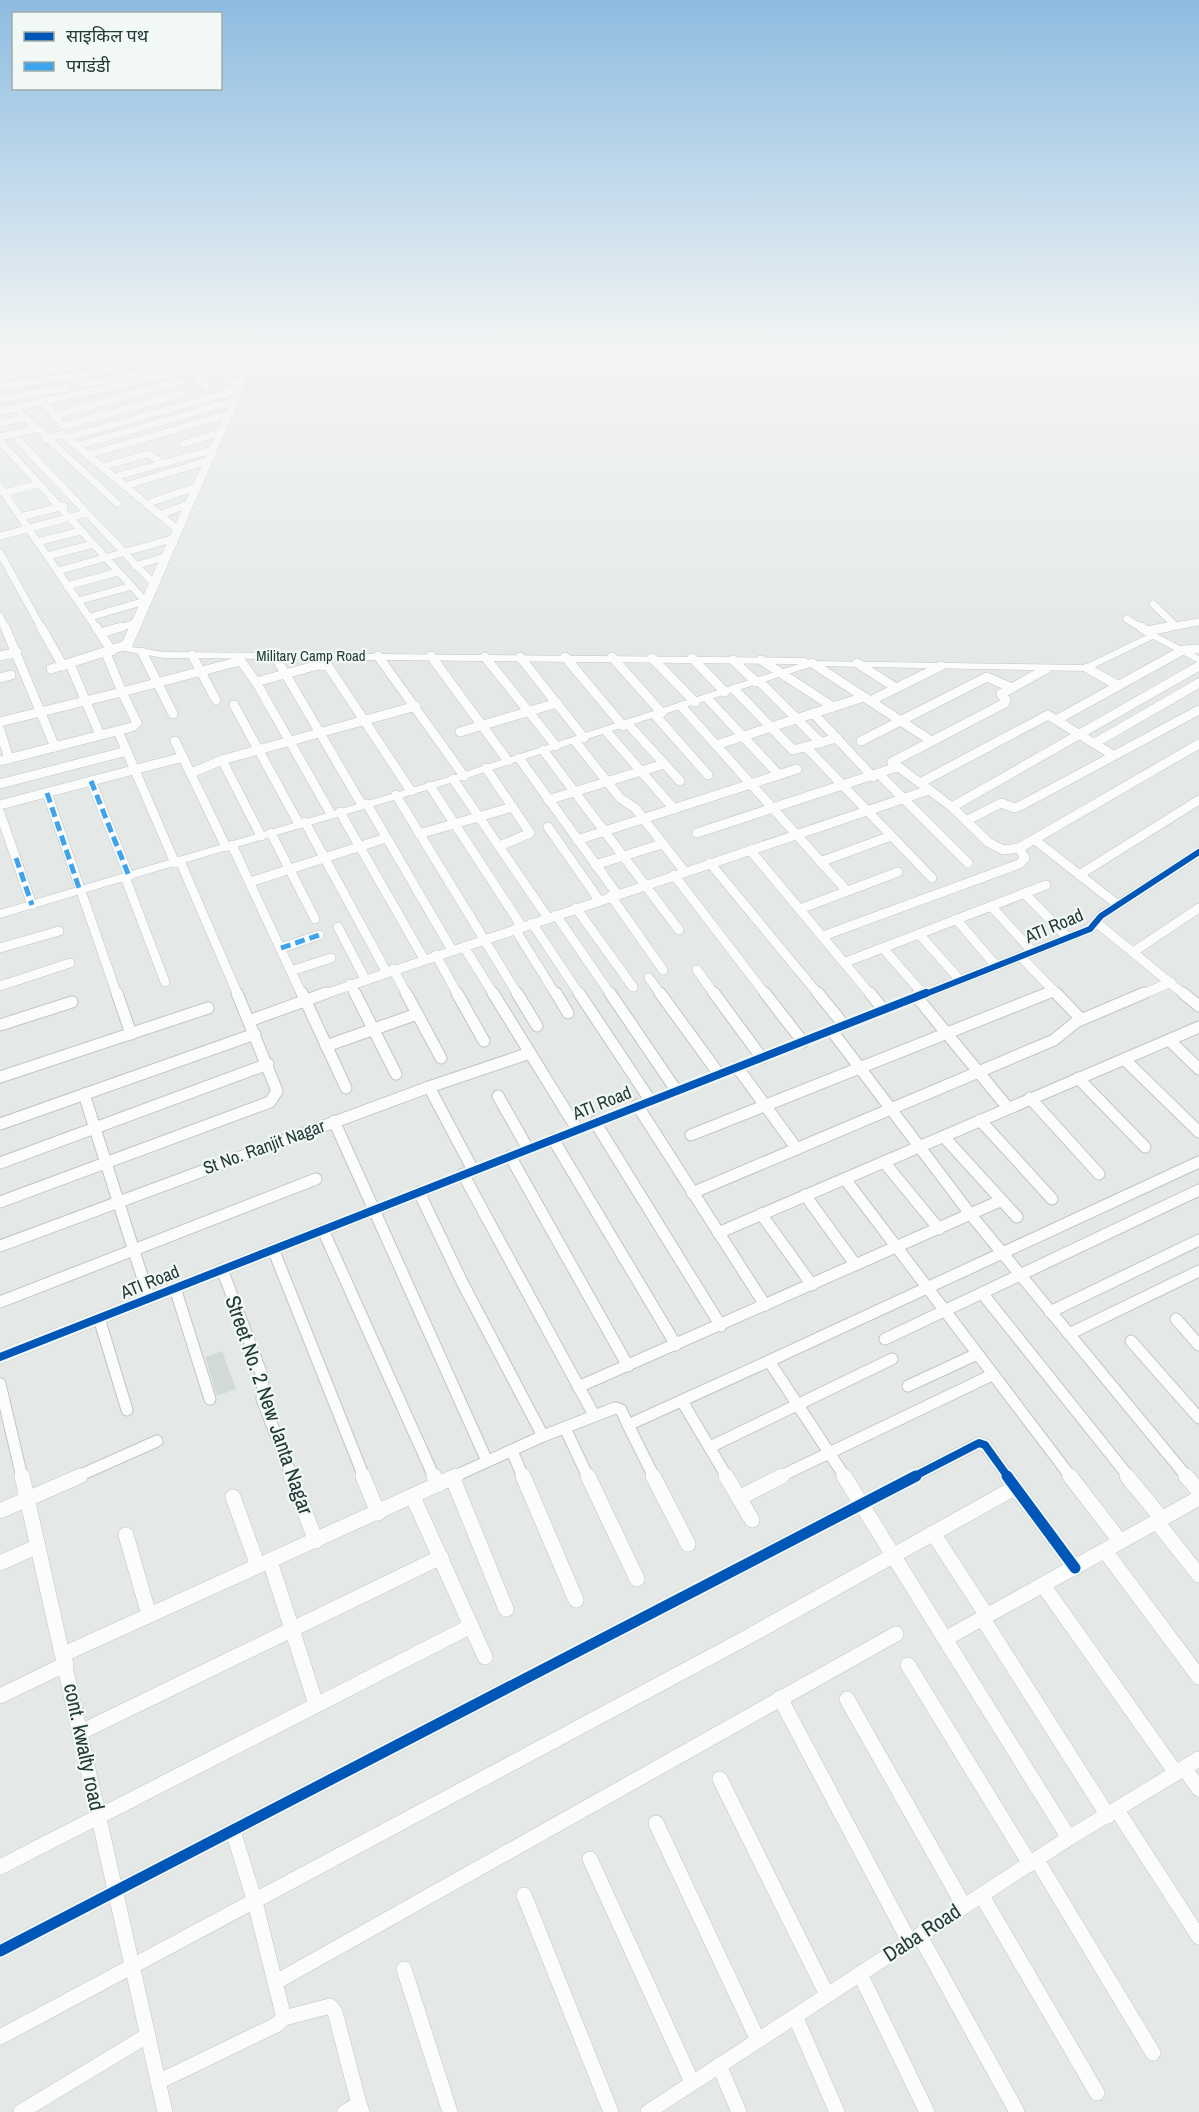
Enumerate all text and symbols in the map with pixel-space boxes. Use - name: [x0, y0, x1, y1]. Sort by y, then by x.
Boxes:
- legend: [12, 12, 222, 90]
- text: साइकिल पथ: [66, 23, 149, 48]
- text: पगडंडी: [66, 53, 111, 78]
- street label: Military Camp Road: [256, 645, 366, 666]
- street label: ATI Road: [1020, 902, 1087, 949]
- street label: ATI Road: [568, 1079, 635, 1126]
- street label: St No. Ranjit Nagar: [199, 1113, 328, 1180]
- street label: ATI Road: [116, 1258, 183, 1305]
- street label: Street No. 2 New Janta Nagar: [218, 1292, 321, 1518]
- street label: cont. kwalty road: [57, 1681, 112, 1813]
- street label: Daba Road: [877, 1897, 966, 1968]

